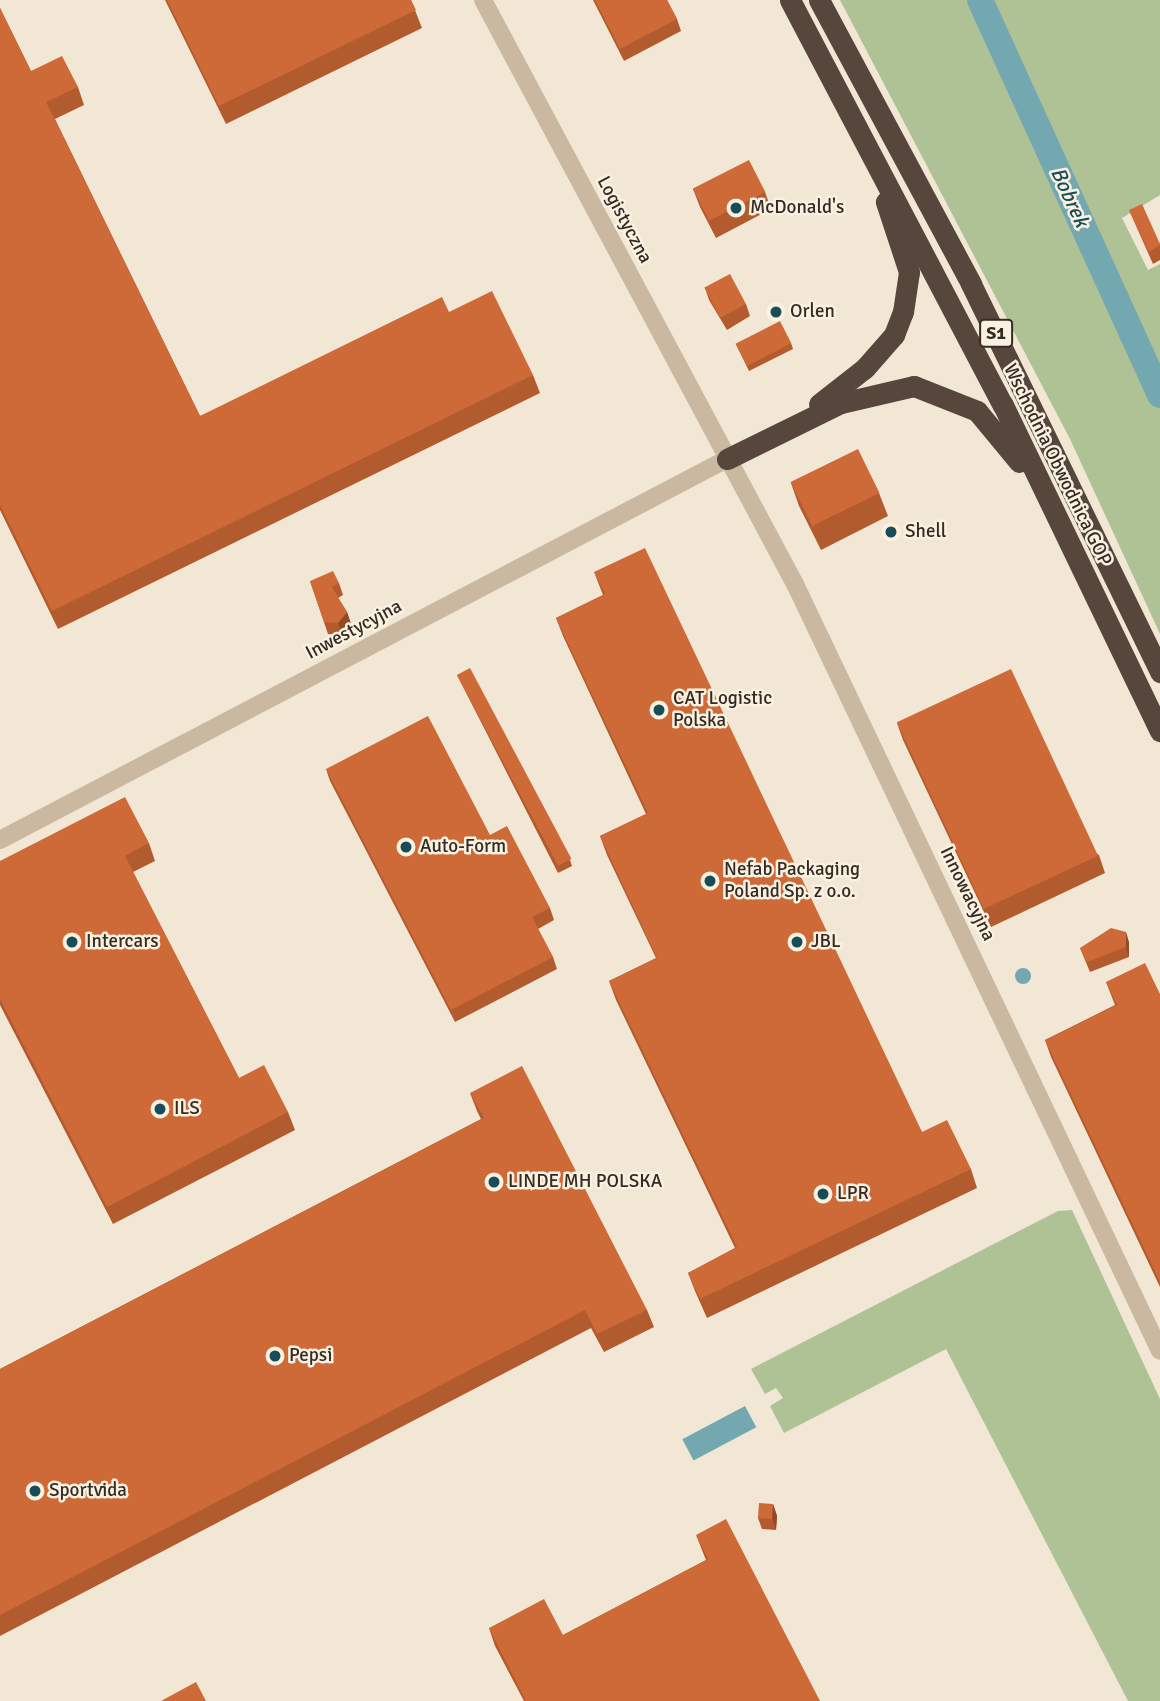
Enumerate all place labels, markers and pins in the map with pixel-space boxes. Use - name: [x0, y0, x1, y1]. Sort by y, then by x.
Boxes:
- place label: McDonald's: [750, 197, 844, 219]
- marker: McDonald's: [728, 200, 744, 216]
- place label: Orlen: [790, 301, 835, 323]
- marker: Orlen: [768, 304, 784, 320]
- place label: Shell: [905, 521, 946, 543]
- marker: Shell: [883, 524, 899, 540]
- place label: CAT Logistic Polska: [673, 688, 772, 732]
- marker: CAT Logistic Polska: [651, 702, 667, 718]
- place label: Auto-Form: [420, 836, 506, 858]
- marker: Auto-Form: [398, 839, 414, 855]
- place label: Nefab Packaging Poland Sp. z o.o.: [724, 859, 860, 903]
- marker: Nefab Packaging Poland Sp. z o.o.: [702, 873, 718, 889]
- place label: Intercars: [86, 931, 158, 953]
- place label: JBL: [811, 931, 841, 953]
- marker: Intercars: [64, 934, 80, 950]
- marker: JBL: [789, 934, 805, 950]
- place label: ILS: [174, 1098, 200, 1120]
- marker: ILS: [152, 1101, 168, 1117]
- place label: LINDE MH POLSKA: [508, 1171, 662, 1193]
- marker: LINDE MH POLSKA: [486, 1174, 502, 1190]
- place label: LPR: [837, 1183, 869, 1205]
- marker: LPR: [815, 1186, 831, 1202]
- place label: Pepsi: [289, 1345, 332, 1367]
- marker: Pepsi: [267, 1348, 283, 1364]
- place label: Sportvida: [49, 1480, 127, 1502]
- marker: Sportvida: [27, 1483, 43, 1499]

